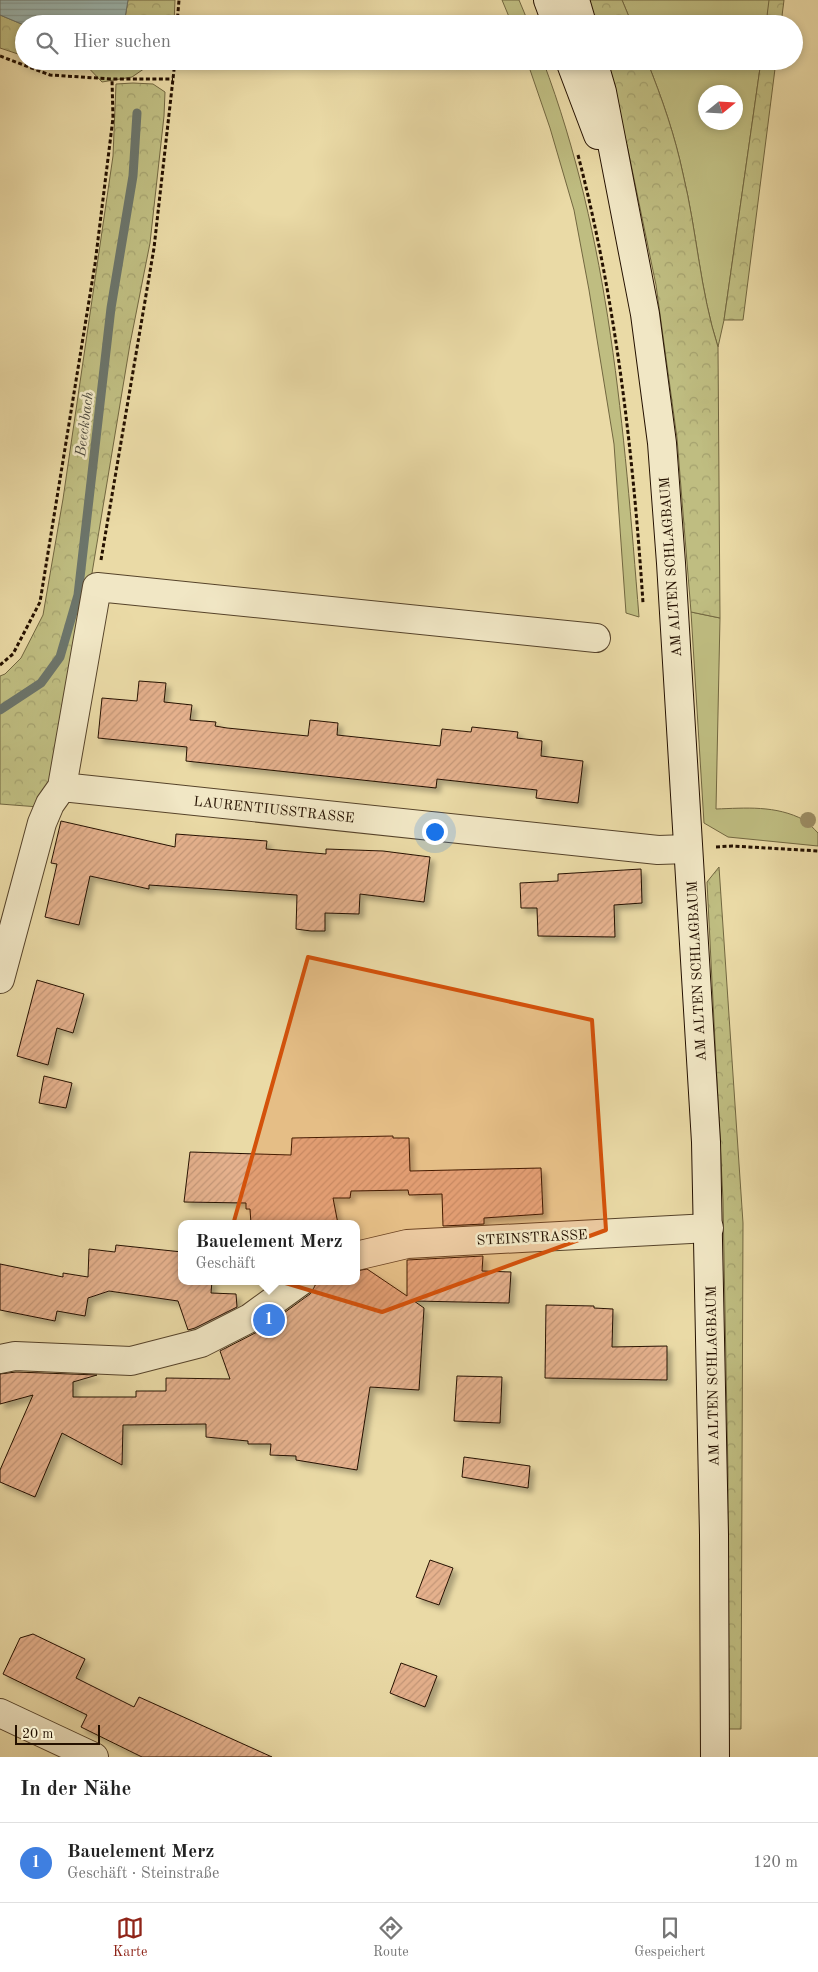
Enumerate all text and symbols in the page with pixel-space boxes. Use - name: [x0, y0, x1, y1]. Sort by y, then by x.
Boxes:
- search box: [15, 15, 803, 70]
- icon: search: [33, 29, 61, 57]
- text: Hier suchen: [73, 33, 171, 52]
- north arrow: [698, 85, 743, 130]
- water label: Beeckbach: [74, 390, 97, 459]
- street label: AM ALTEN SCHLAGBAUM: [658, 476, 684, 658]
- street label: LAURENTIUSSTRASSE: [193, 795, 355, 825]
- your location: [422, 819, 448, 845]
- street label: AM ALTEN SCHLAGBAUM: [685, 880, 709, 1062]
- popup: [178, 1220, 360, 1285]
- street label: STEINSTRASSE: [476, 1228, 588, 1248]
- text: Bauelement Merz: [195, 1233, 343, 1252]
- text: Geschäft: [195, 1256, 256, 1272]
- street label: AM ALTEN SCHLAGBAUM: [704, 1285, 722, 1466]
- pin: 1: [253, 1301, 285, 1339]
- scale bar: [15, 1722, 100, 1745]
- text: 20 m: [22, 1727, 53, 1741]
- text: In der Nähe: [20, 1779, 131, 1800]
- text: Bauelement Merz: [67, 1843, 214, 1862]
- text: 1: [31, 1855, 41, 1871]
- text: 120 m: [753, 1855, 798, 1871]
- text: Geschäft · Steinstraße: [67, 1866, 219, 1882]
- tab: Karte: [113, 1914, 147, 1961]
- tab: Route: [373, 1914, 409, 1961]
- tab: Gespeichert: [634, 1914, 705, 1961]

